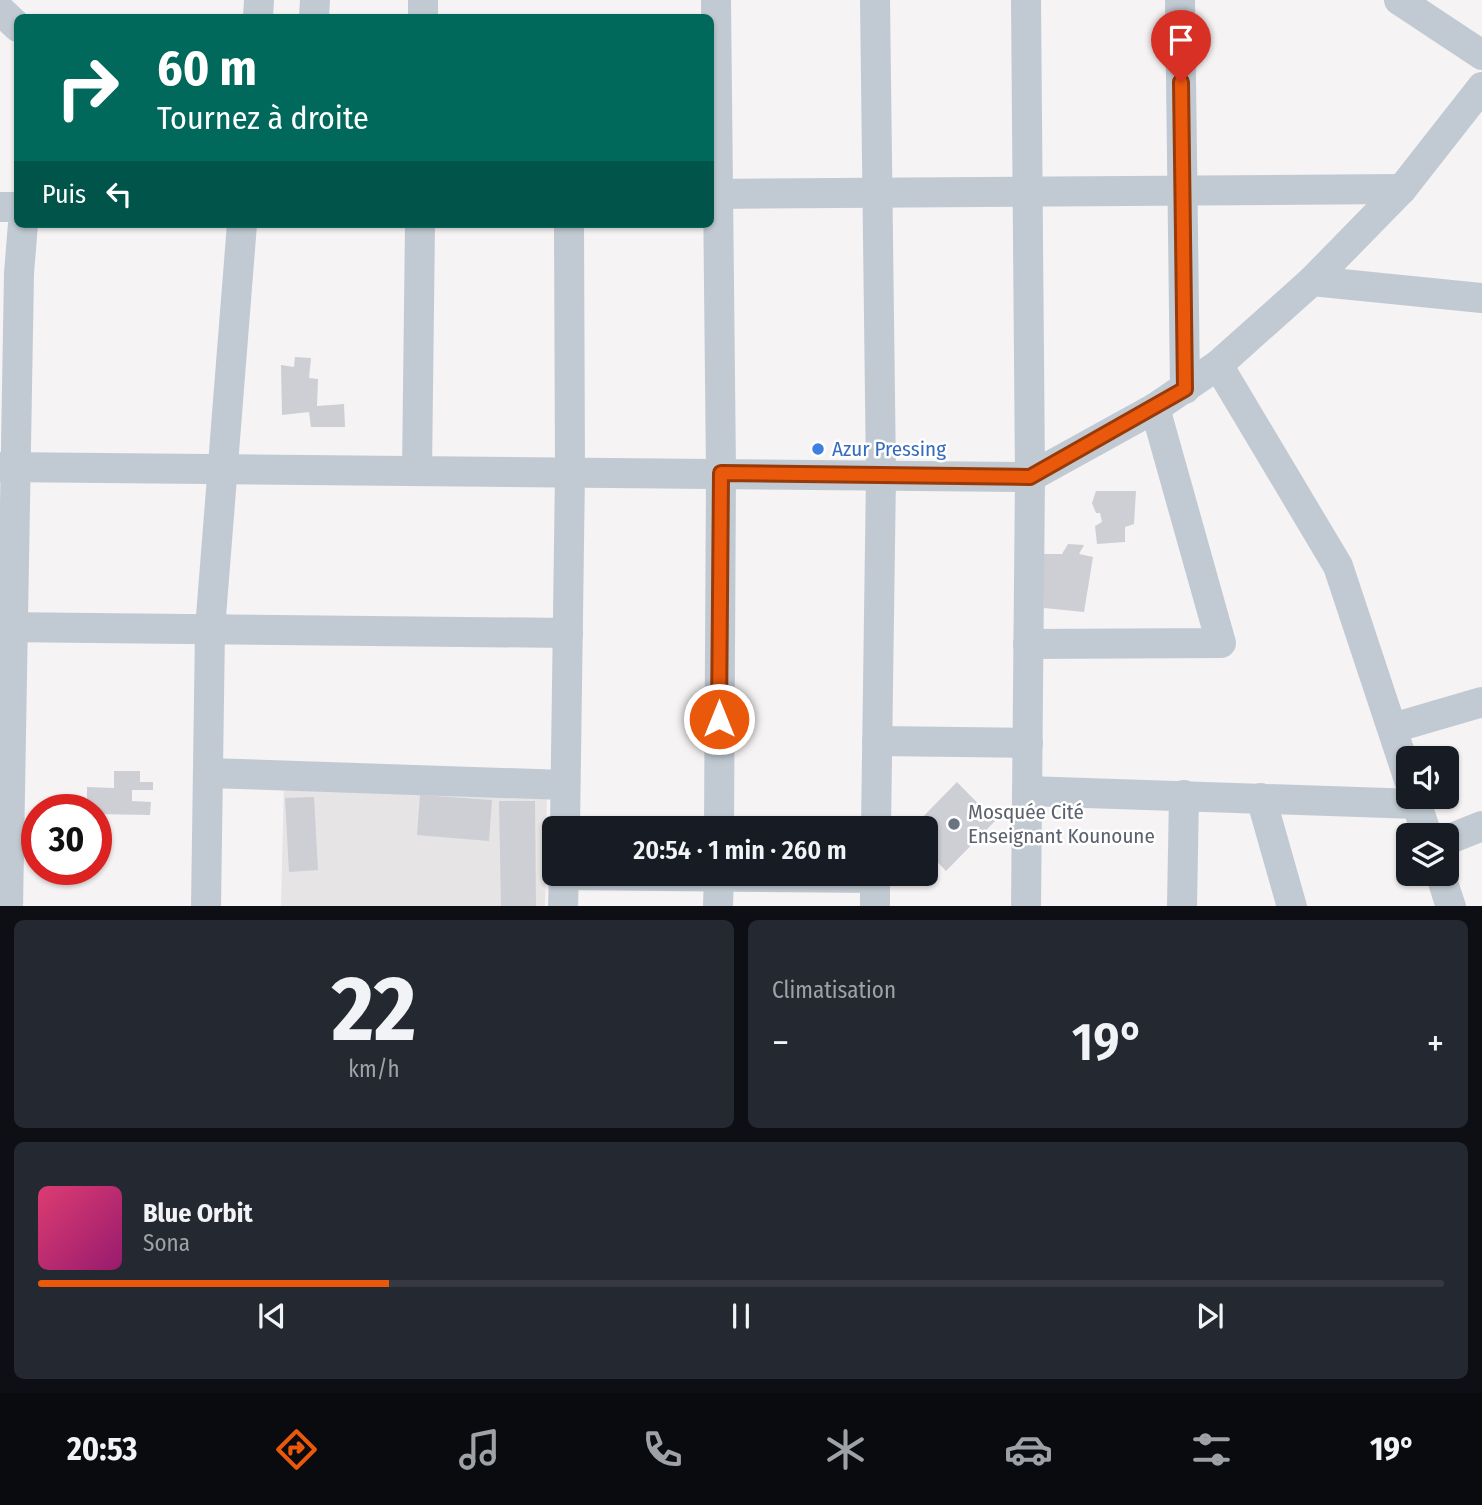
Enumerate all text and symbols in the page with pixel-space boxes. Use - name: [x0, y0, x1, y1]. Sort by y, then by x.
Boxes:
- pin: [1151, 10, 1211, 82]
- icon: arrive: [1162, 21, 1200, 59]
- text: 60 m: [157, 39, 257, 98]
- icon: right: [42, 42, 133, 133]
- text: Tournez à droite: [157, 99, 369, 137]
- icon: left: [100, 175, 138, 213]
- text: Puis: [42, 179, 86, 210]
- place label: Azur Pressing: [832, 436, 946, 462]
- marker: Azur Pressing: [810, 441, 826, 457]
- position arrow: [682, 682, 756, 756]
- map controls: [1396, 746, 1459, 886]
- button: sound: [1396, 746, 1459, 809]
- speed limit sign: 30: [21, 794, 112, 885]
- place label: Mosquée Cité Enseignant Kounoune: [968, 799, 1155, 849]
- marker: Mosquée Cité Enseignant Kounoune: [946, 816, 962, 832]
- button: layers: [1396, 823, 1459, 886]
- text: 20:54 · 1 min · 260 m: [633, 835, 847, 866]
- text: 22: [332, 955, 416, 1064]
- text: Climatisation: [772, 976, 896, 1004]
- text: 19°: [1072, 1011, 1144, 1074]
- text: −: [772, 1020, 789, 1066]
- text: +: [1427, 1020, 1444, 1066]
- text: km/h: [348, 1055, 400, 1083]
- text: Blue Orbit: [143, 1198, 253, 1229]
- text: Sona: [143, 1229, 190, 1257]
- icon: previous: [253, 1297, 291, 1335]
- icon: pause: [722, 1297, 760, 1335]
- icon: next: [1191, 1297, 1229, 1335]
- icon: directions: [272, 1425, 321, 1474]
- icon: music: [455, 1425, 504, 1474]
- icon: phone: [638, 1425, 687, 1474]
- icon: climate: [821, 1425, 870, 1474]
- icon: car: [1004, 1425, 1053, 1474]
- icon: filters: [1187, 1425, 1236, 1474]
- text: 20:53: [67, 1430, 137, 1468]
- text: 19°: [1370, 1430, 1415, 1468]

